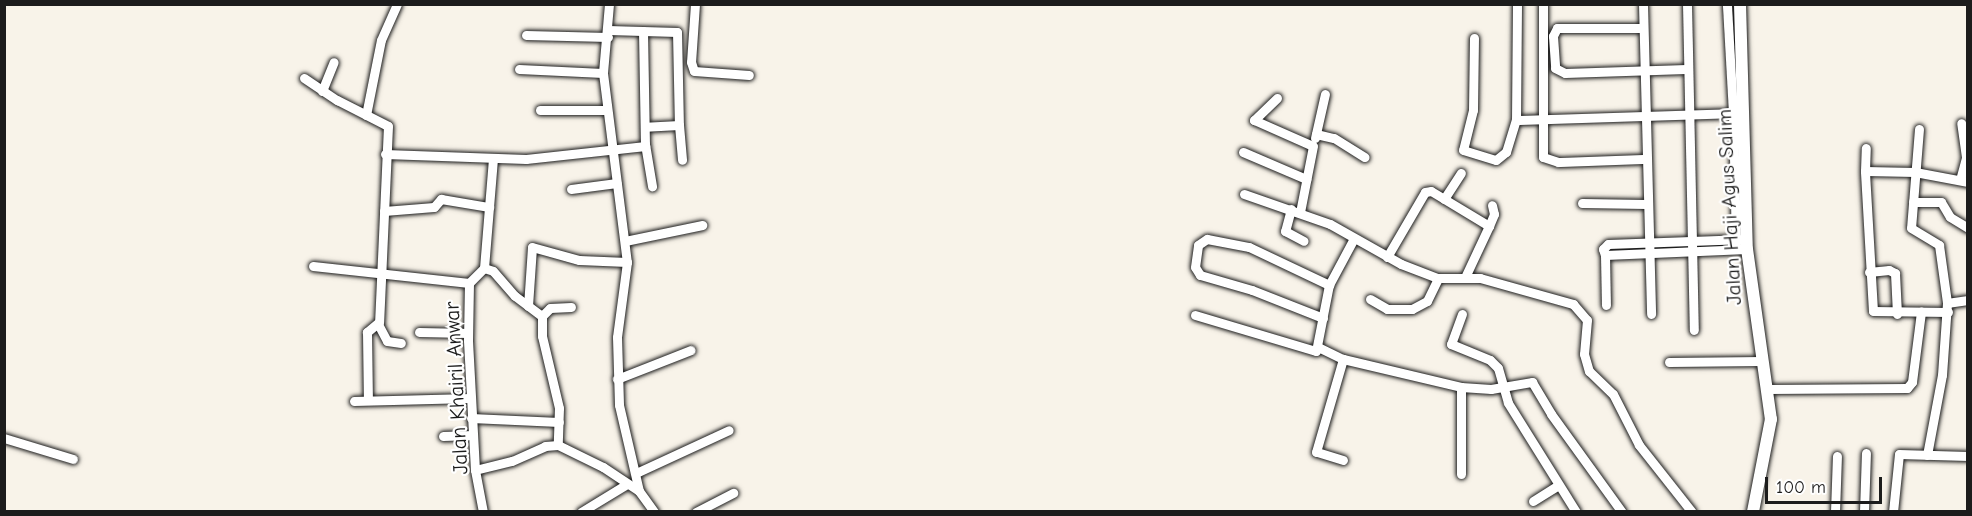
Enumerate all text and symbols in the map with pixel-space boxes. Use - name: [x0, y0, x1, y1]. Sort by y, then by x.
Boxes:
- street label: Jalan Haji Agus Salim: [1711, 108, 1747, 306]
- street label: Jalan Khairil Anwar: [439, 301, 473, 475]
- scale bar: [1768, 465, 1885, 503]
- text: 100 m: [1776, 477, 1826, 498]

